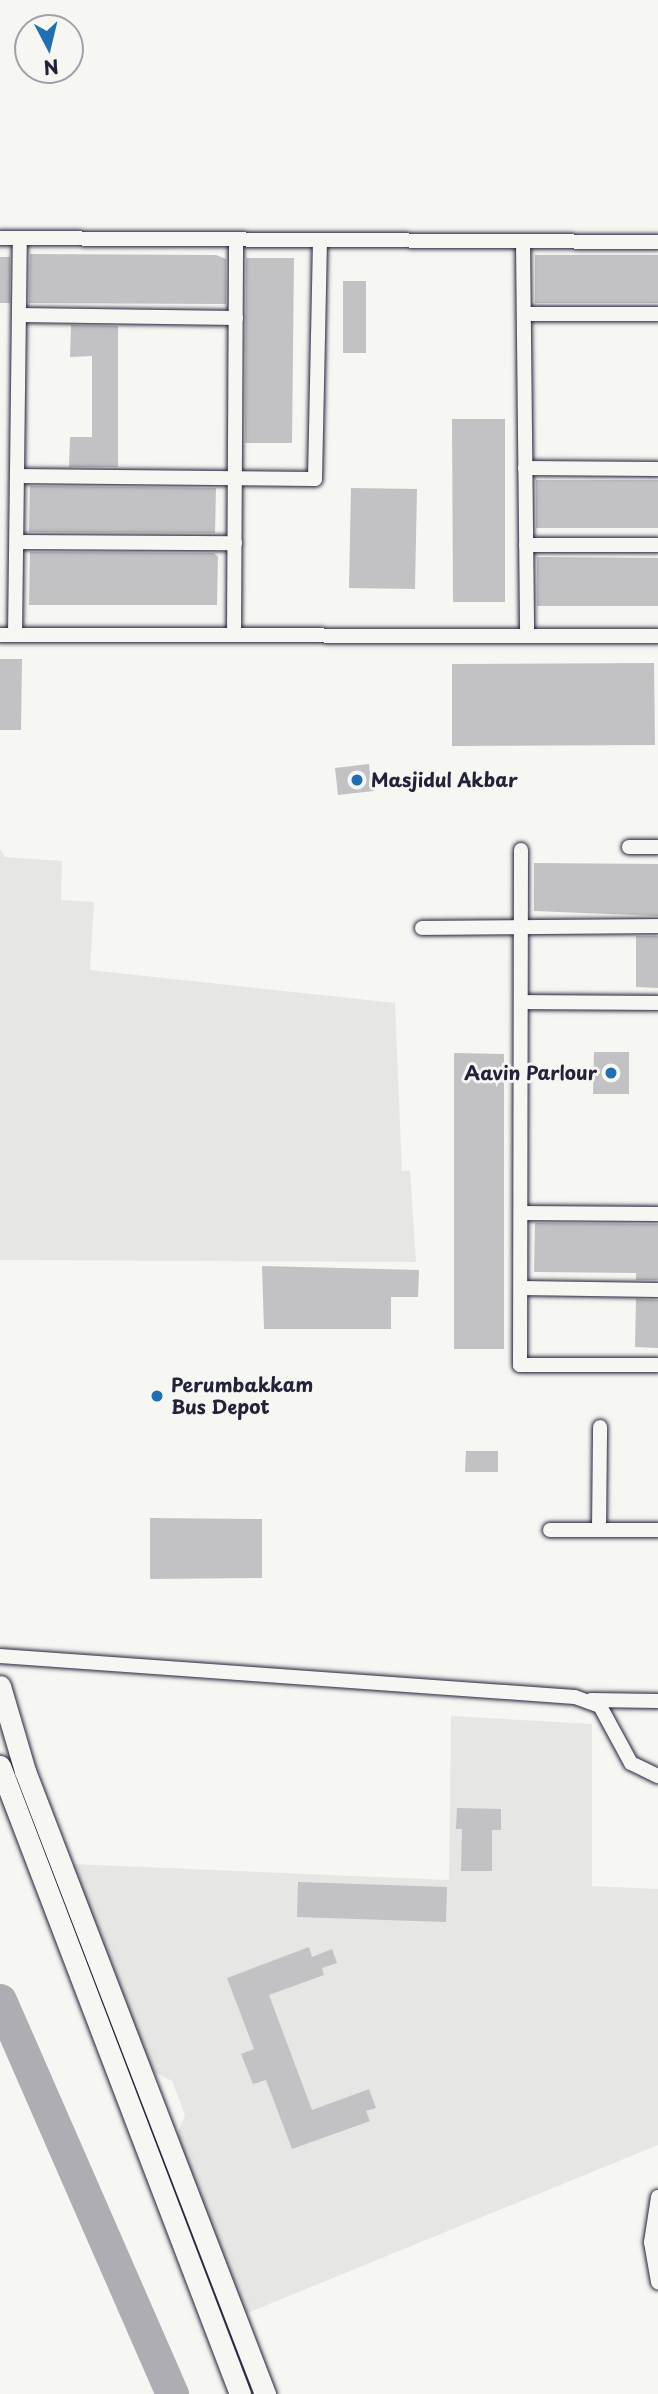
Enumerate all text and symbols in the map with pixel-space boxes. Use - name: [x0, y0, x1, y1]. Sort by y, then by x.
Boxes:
- north arrow: [14, 14, 84, 84]
- text: N: [42, 53, 60, 83]
- place label: Masjidul Akbar: [371, 769, 519, 791]
- marker: Masjidul Akbar: [349, 772, 365, 788]
- place label: Aavin Parlour: [463, 1062, 597, 1084]
- marker: Aavin Parlour: [603, 1065, 619, 1081]
- place label: Perumbakkam Bus Depot: [171, 1374, 313, 1418]
- marker: Perumbakkam Bus Depot: [149, 1388, 165, 1404]

